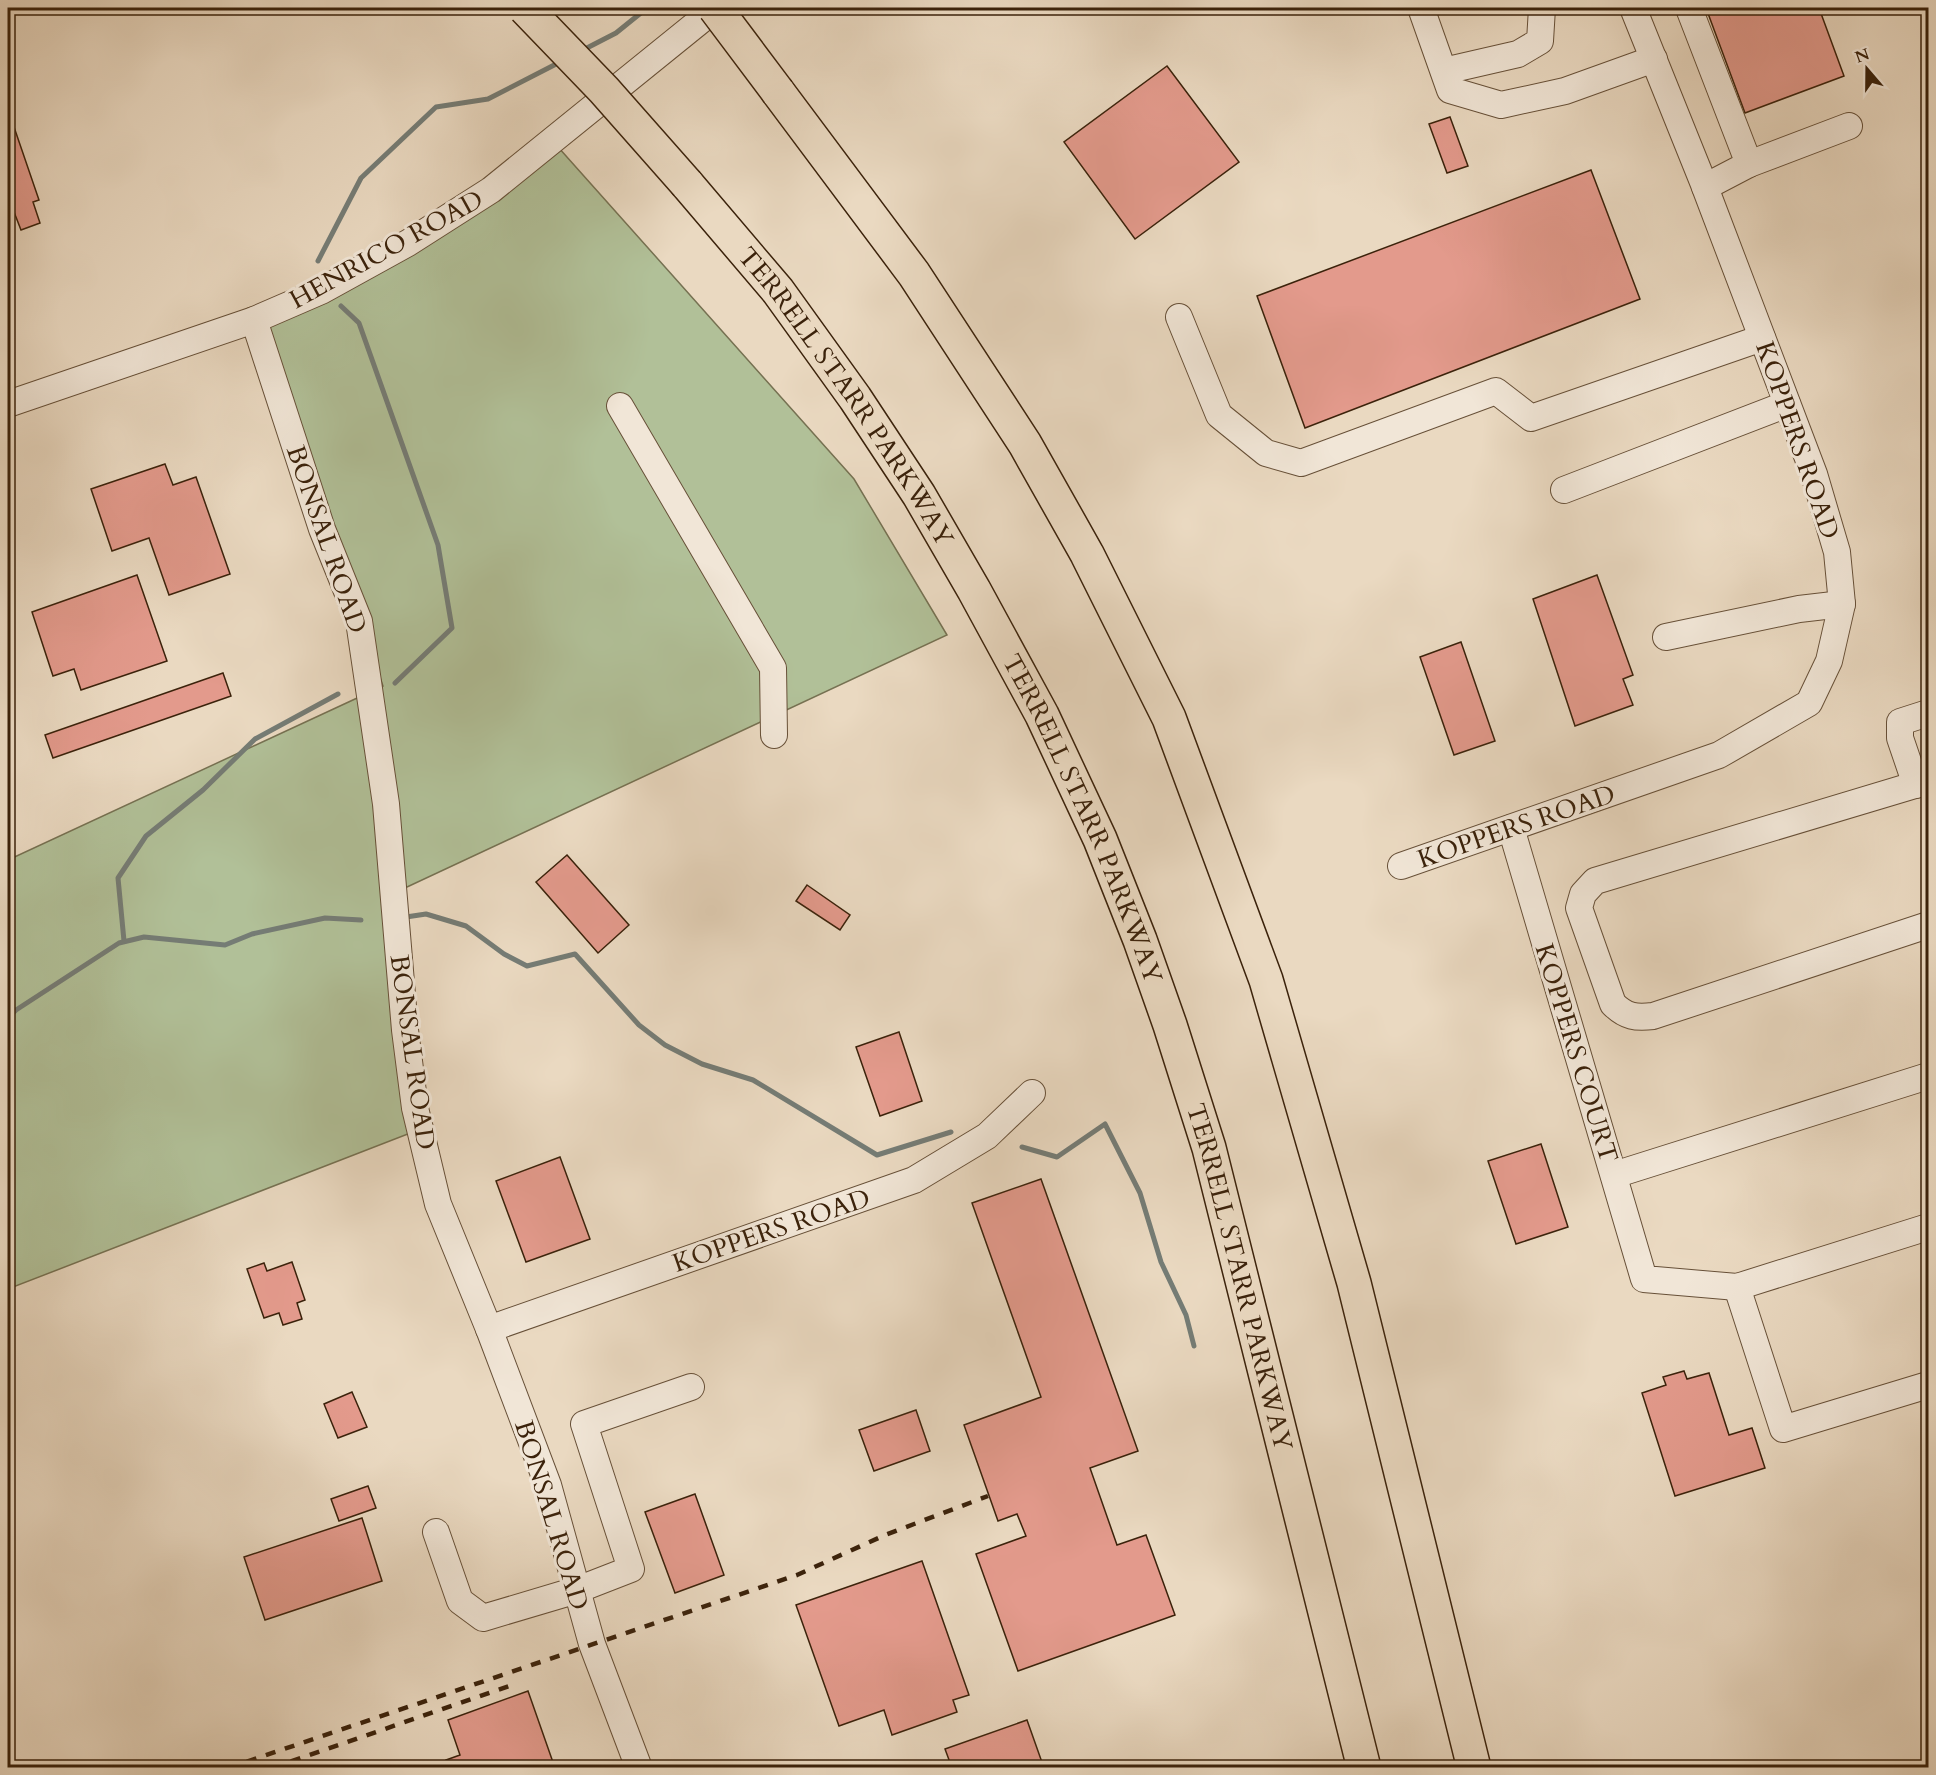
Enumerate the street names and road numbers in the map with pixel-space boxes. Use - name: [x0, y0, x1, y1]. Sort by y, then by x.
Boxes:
- street label: HENRICO ROAD: [283, 182, 489, 317]
- street label: TERRELL STARR PARKWAY: [730, 240, 962, 553]
- street label: KOPPERS ROAD: [1747, 337, 1848, 544]
- street label: BONSAL ROAD: [278, 440, 375, 638]
- street label: TERRELL STARR PARKWAY: [994, 648, 1171, 989]
- street label: KOPPERS ROAD: [1413, 776, 1620, 877]
- street label: KOPPERS COURT: [1527, 939, 1626, 1167]
- street label: BONSAL ROAD: [381, 952, 444, 1152]
- street label: TERRELL STARR PARKWAY: [1178, 1099, 1301, 1455]
- street label: KOPPERS ROAD: [668, 1180, 875, 1281]
- street label: BONSAL ROAD: [506, 1416, 597, 1614]

